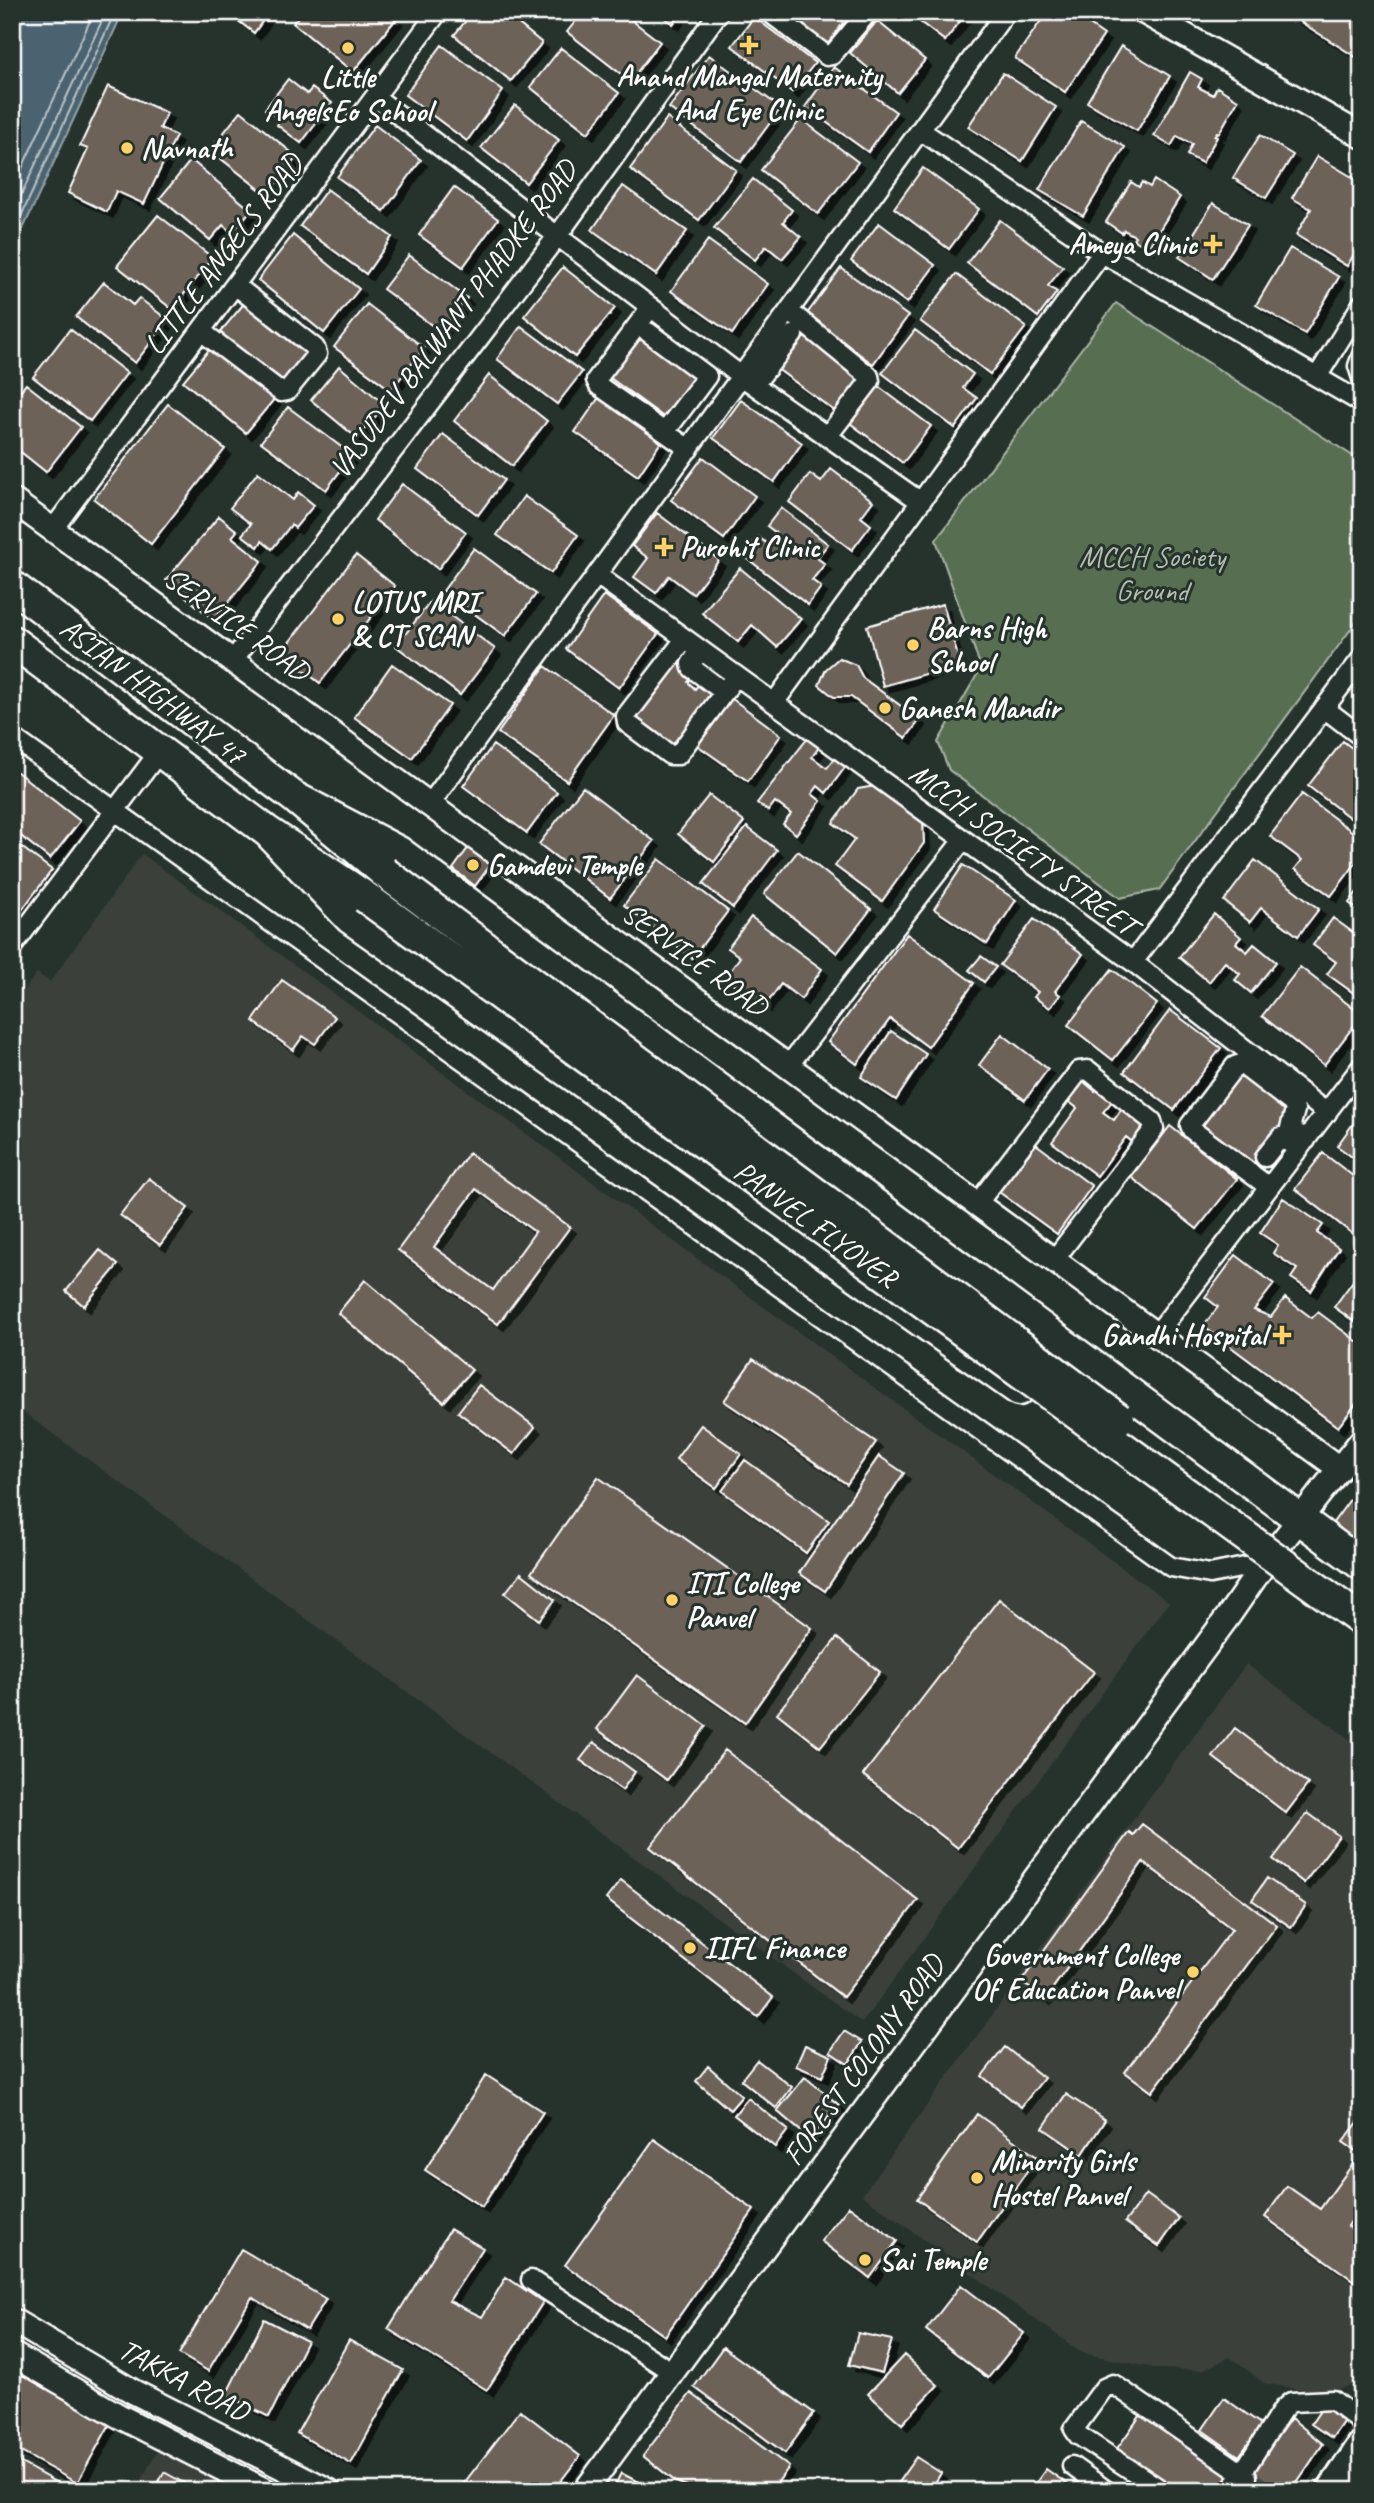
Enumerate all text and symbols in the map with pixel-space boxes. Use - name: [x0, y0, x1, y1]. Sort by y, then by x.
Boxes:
- marker: Anand Mangal Maternity And Eye Clinic: [739, 35, 759, 55]
- marker: Little AngelsEo School: [340, 40, 356, 56]
- place label: Anand Mangal Maternity And Eye Clinic: [616, 57, 884, 129]
- place label: Little AngelsEo School: [265, 58, 437, 130]
- place label: Navnath: [141, 129, 234, 167]
- marker: Navnath: [119, 140, 135, 156]
- street label: LITTLE ANGELS ROAD: [135, 144, 312, 362]
- street label: VASUDEV BALWANT PHADKE ROAD: [321, 150, 587, 486]
- place label: Ameya Clinic: [1069, 225, 1198, 264]
- marker: Ameya Clinic: [1203, 234, 1223, 254]
- place label: Purohit Clinic: [680, 528, 821, 566]
- marker: Purohit Clinic: [654, 537, 674, 557]
- park label: MCCH Society Ground: [1079, 537, 1228, 609]
- street label: SERVICE ROAD: [157, 558, 319, 691]
- place label: LOTUS MRI & CT SCAN: [352, 583, 484, 655]
- street label: ASIAN HIGHWAY 47: [53, 609, 255, 774]
- place label: Barns High School: [927, 609, 1047, 681]
- marker: LOTUS MRI & CT SCAN: [330, 611, 346, 627]
- marker: Barns High School: [905, 637, 921, 653]
- place label: Ganesh Mandir: [899, 689, 1063, 727]
- marker: Ganesh Mandir: [877, 700, 893, 716]
- street label: MCCH SOCIETY STREET: [902, 754, 1150, 948]
- place label: Gamdevi Temple: [487, 846, 644, 884]
- marker: Gamdevi Temple: [465, 857, 481, 873]
- street label: SERVICE ROAD: [615, 893, 777, 1026]
- street label: PANVEL FLYOVER: [727, 1152, 907, 1297]
- place label: Gandhi Hospital: [1102, 1316, 1272, 1354]
- marker: Gandhi Hospital: [1272, 1325, 1292, 1345]
- place label: ITI College Panvel: [686, 1564, 801, 1636]
- marker: ITI College Panvel: [664, 1592, 680, 1608]
- place label: IIFL Finance: [704, 1929, 847, 1967]
- place label: Government College Of Education Panvel: [972, 1936, 1185, 2008]
- marker: IIFL Finance: [682, 1940, 698, 1956]
- street label: FOREST COLONY ROAD: [774, 1945, 954, 2173]
- marker: Government College Of Education Panvel: [1185, 1964, 1201, 1980]
- place label: Minority Girls Hostel Panvel: [991, 2142, 1139, 2214]
- marker: Minority Girls Hostel Panvel: [969, 2170, 985, 2186]
- place label: Sai Temple: [879, 2241, 989, 2279]
- marker: Sai Temple: [857, 2252, 873, 2268]
- street label: TAKKA ROAD: [112, 2330, 258, 2431]

